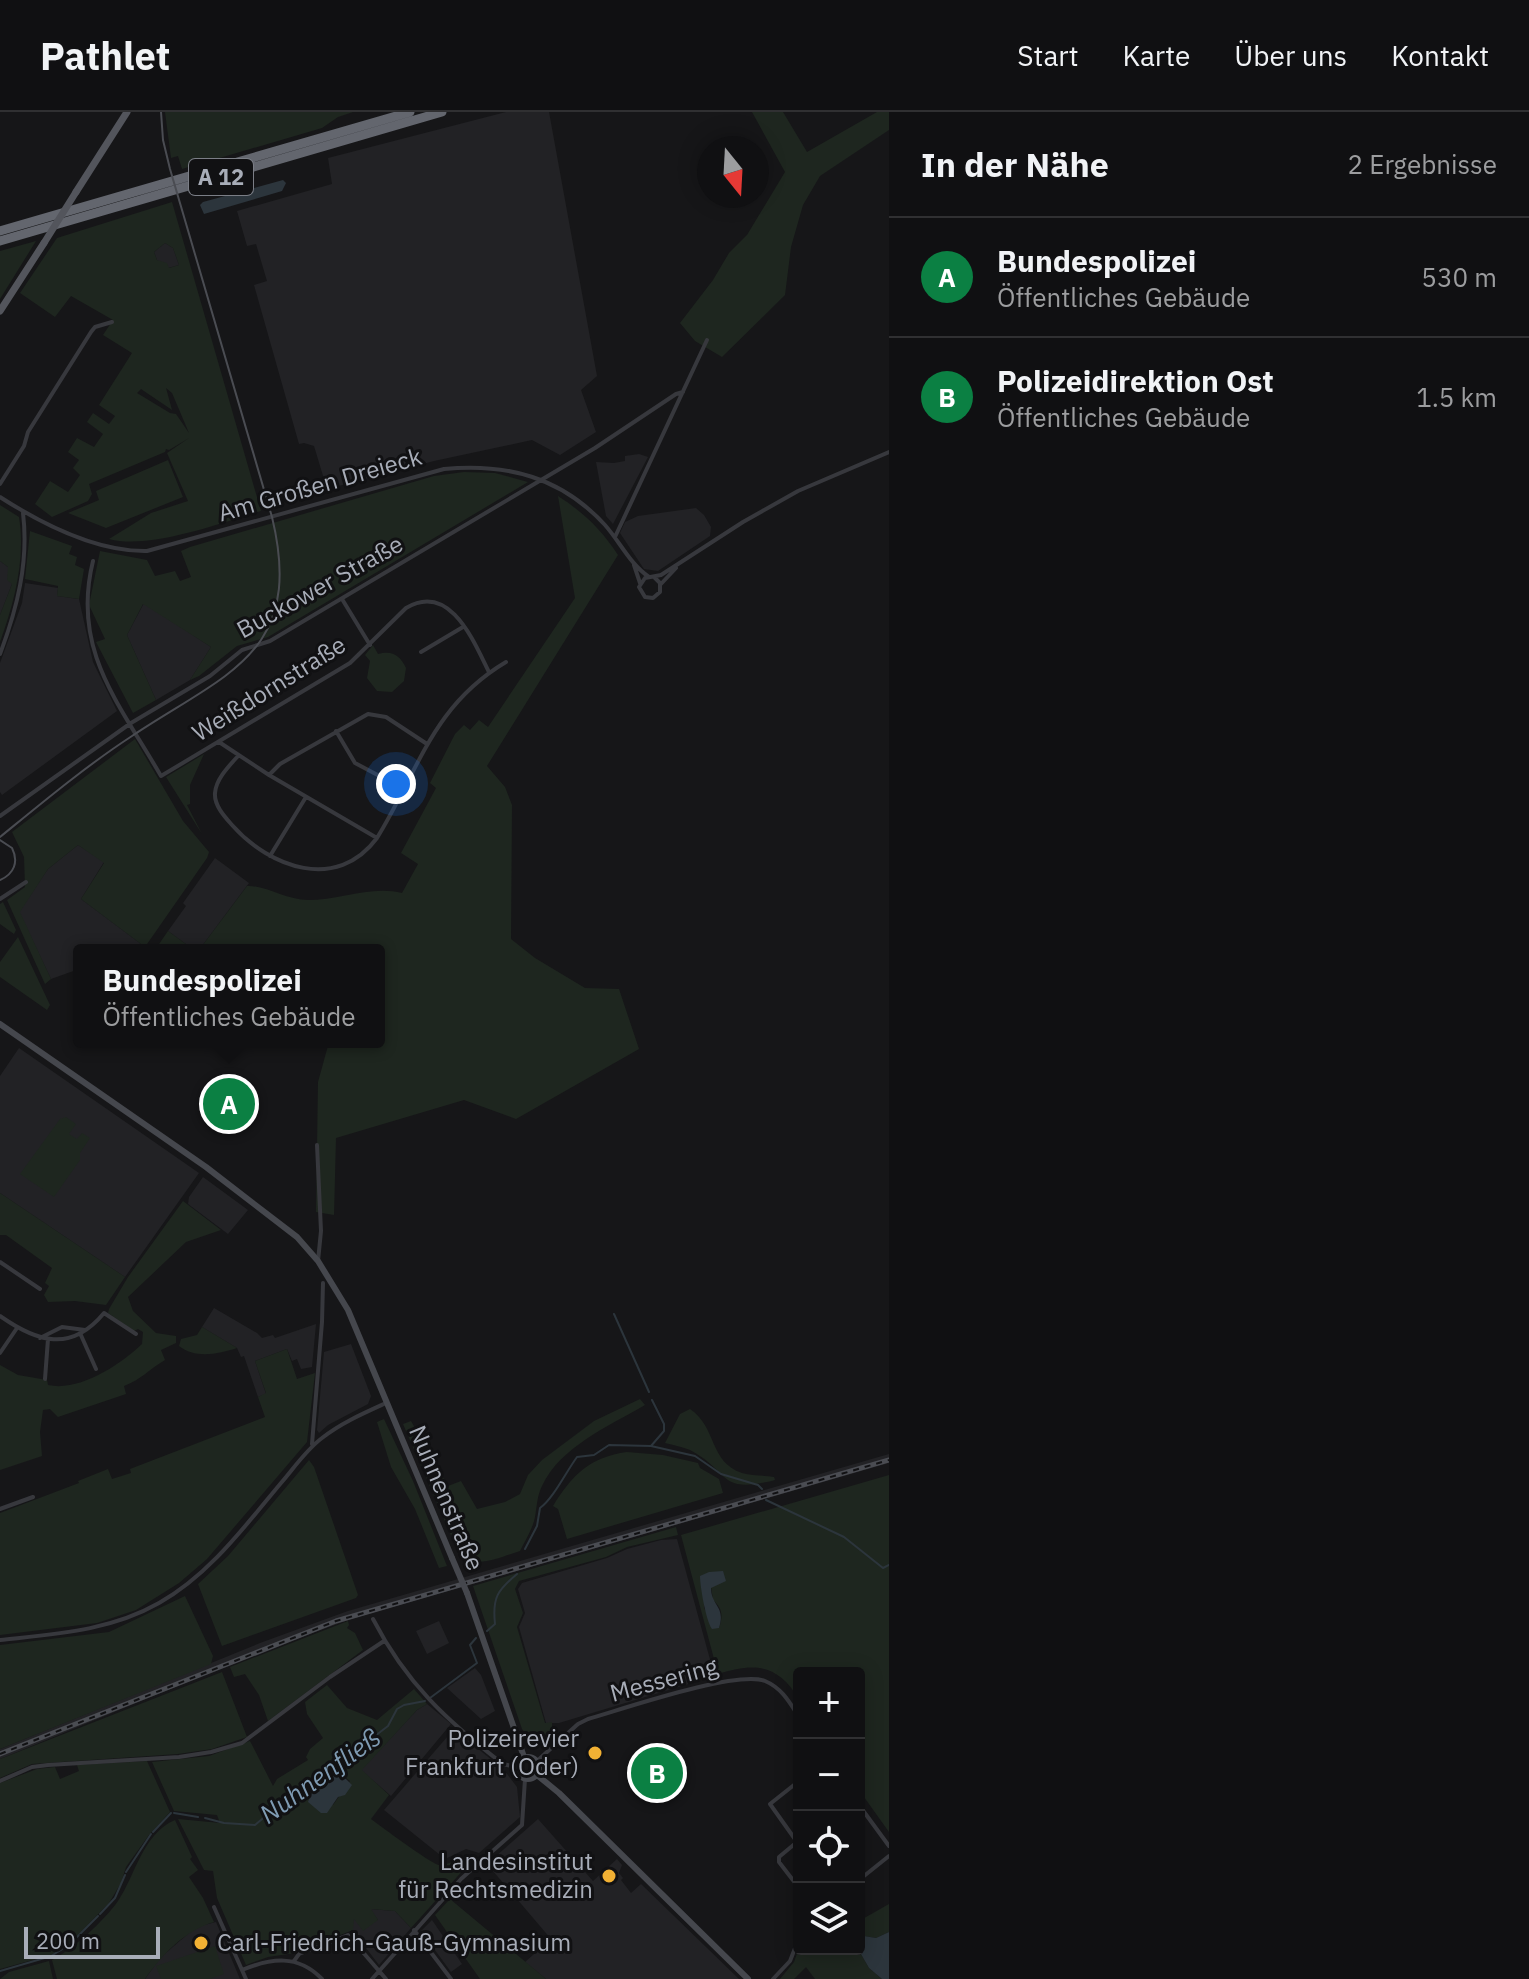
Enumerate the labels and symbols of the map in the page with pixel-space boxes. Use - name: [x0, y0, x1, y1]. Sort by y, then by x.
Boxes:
- north arrow: [697, 136, 769, 208]
- road number: A 12: [189, 159, 253, 195]
- street label: Am Großen Dreieck: [214, 440, 426, 528]
- street label: Buckower Straße: [231, 527, 408, 645]
- street label: Weißdornstraße: [186, 628, 351, 748]
- your location: [376, 764, 416, 804]
- pin: A: [203, 1074, 255, 1134]
- street label: Nuhnenstraße: [402, 1420, 492, 1575]
- street label: Messering: [606, 1649, 721, 1709]
- water label: Nuhnenfließ: [252, 1720, 387, 1831]
- place label: Polizeirevier Frankfurt (Oder): [405, 1722, 579, 1782]
- pin: B: [631, 1743, 683, 1803]
- marker: Polizeirevier Frankfurt (Oder): [586, 1744, 604, 1762]
- place label: Landesinstitut für Rechtsmedizin: [398, 1845, 593, 1905]
- marker: Landesinstitut für Rechtsmedizin: [600, 1867, 618, 1885]
- scale bar: [24, 1923, 160, 1959]
- place label: Carl-Friedrich-Gauß-Gymnasium: [217, 1926, 571, 1958]
- marker: Carl-Friedrich-Gauß-Gymnasium: [192, 1934, 210, 1952]

